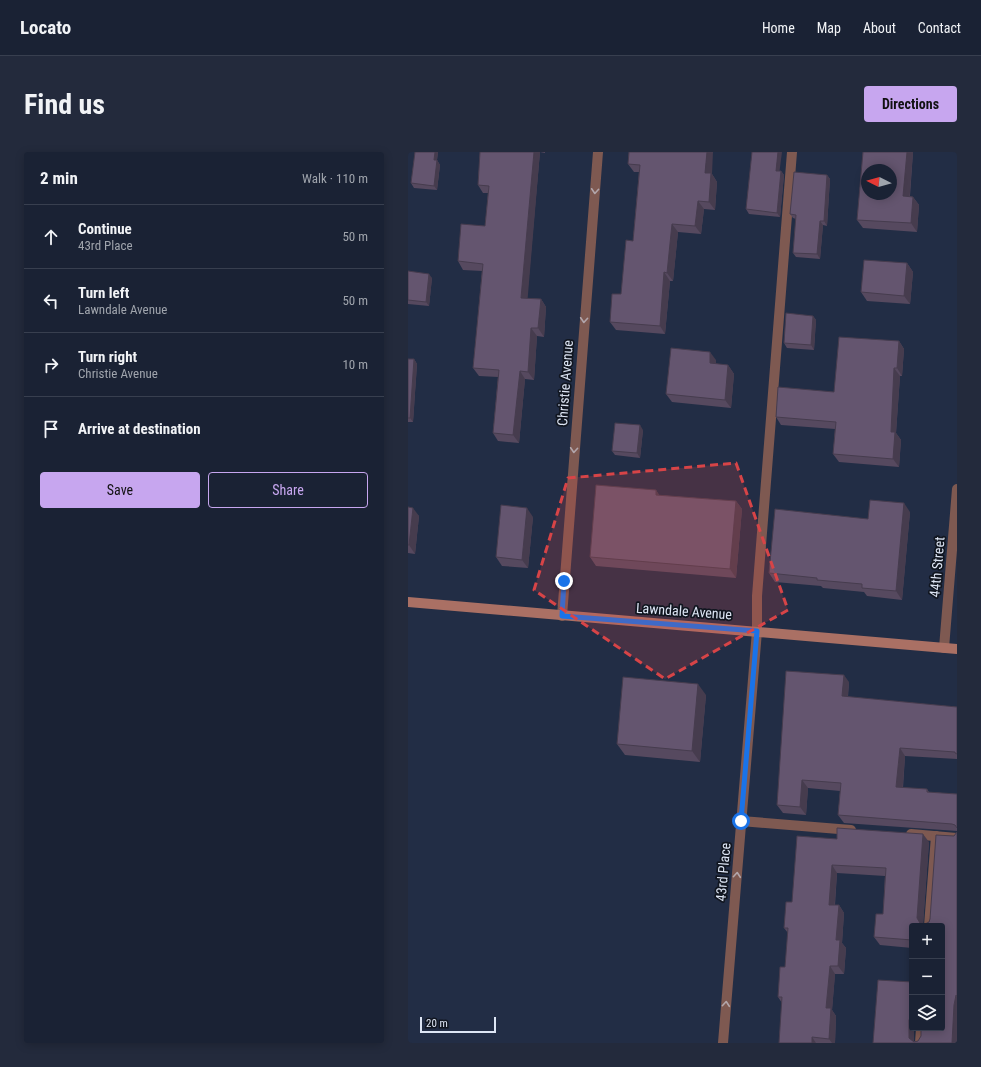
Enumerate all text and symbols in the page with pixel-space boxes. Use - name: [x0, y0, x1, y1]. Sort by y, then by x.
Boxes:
- text: Locato: [20, 16, 71, 39]
- text: Home: [762, 20, 795, 36]
- text: Map: [817, 20, 841, 36]
- text: About: [863, 20, 896, 36]
- text: Contact: [918, 20, 961, 36]
- button: Directions: [864, 86, 957, 122]
- text: Find us: [24, 88, 105, 121]
- north arrow: [861, 164, 897, 200]
- text: 2 min: [40, 168, 78, 188]
- text: Walk · 110 m: [302, 171, 368, 186]
- one-way arrow: [590, 188, 599, 194]
- text: Continue: [78, 220, 132, 238]
- icon: ahead: [40, 226, 62, 248]
- text: 50 m: [342, 229, 368, 244]
- text: 43rd Place: [78, 238, 133, 253]
- text: Turn left: [78, 284, 129, 302]
- icon: left: [40, 290, 62, 312]
- text: 50 m: [342, 293, 368, 308]
- text: Lawndale Avenue: [78, 302, 167, 317]
- one-way arrow: [580, 317, 589, 324]
- street label: Christie Avenue: [554, 339, 576, 426]
- text: Turn right: [78, 348, 137, 366]
- icon: right: [40, 354, 62, 376]
- text: 10 m: [342, 357, 368, 372]
- text: Christie Avenue: [78, 366, 158, 381]
- icon: arrive: [40, 418, 62, 440]
- text: Arrive at destination: [78, 420, 201, 438]
- one-way arrow: [570, 447, 579, 453]
- button: Save: [40, 472, 200, 508]
- button: Share: [208, 472, 368, 508]
- street label: 44th Street: [926, 536, 948, 598]
- route end: [555, 572, 573, 590]
- street label: Lawndale Avenue: [635, 600, 733, 622]
- route start: [732, 812, 750, 830]
- street label: 43rd Place: [712, 842, 734, 902]
- one-way arrow: [732, 872, 741, 878]
- map controls: [909, 923, 945, 1031]
- button: +: [909, 923, 945, 959]
- button: −: [909, 959, 945, 995]
- button: layers: [909, 995, 945, 1031]
- one-way arrow: [722, 1001, 731, 1007]
- scale bar: [420, 1015, 496, 1034]
- text: 20 m: [426, 1017, 448, 1030]

